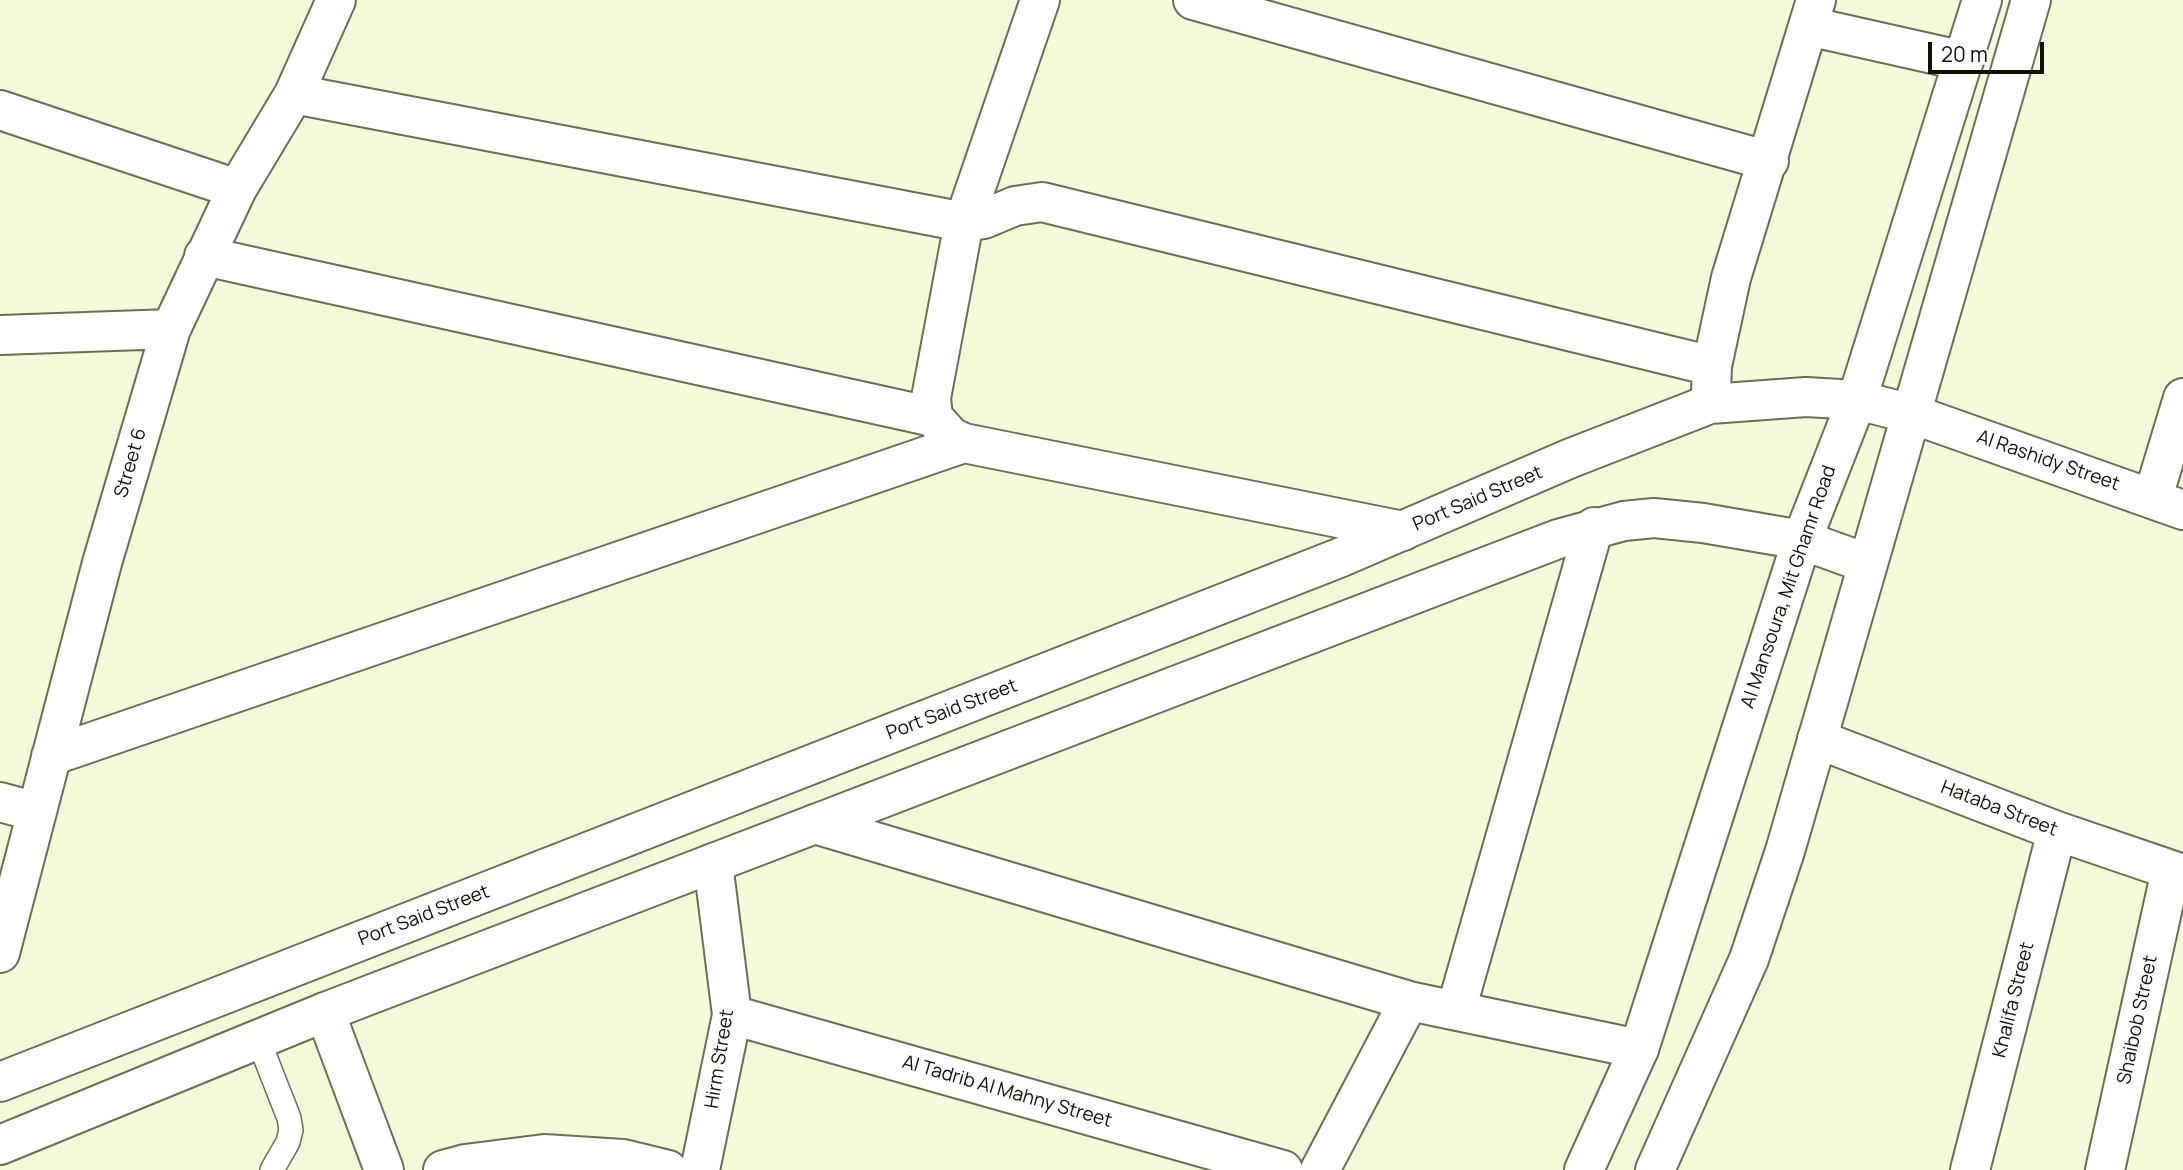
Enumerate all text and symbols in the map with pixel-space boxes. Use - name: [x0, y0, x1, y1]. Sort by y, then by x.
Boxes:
- scale bar: [1931, 28, 2046, 72]
- text: 20 m: [1941, 40, 1988, 68]
- street label: Street 6: [110, 426, 152, 500]
- street label: Al Rashidy Street: [1974, 426, 2122, 496]
- street label: Port Said Street: [1410, 461, 1546, 537]
- street label: Al Mansoura, Mit Ghamr Road: [1737, 463, 1841, 711]
- street label: Port Said Street: [883, 675, 1021, 745]
- street label: Hataba Street: [1937, 776, 2061, 842]
- street label: Port Said Street: [355, 881, 493, 951]
- street label: Khalifa Street: [1989, 940, 2039, 1060]
- street label: Shaibob Street: [2113, 953, 2163, 1087]
- street label: Hirm Street: [701, 1008, 739, 1110]
- street label: Al Tadrib Al Mahny Street: [900, 1051, 1114, 1133]

